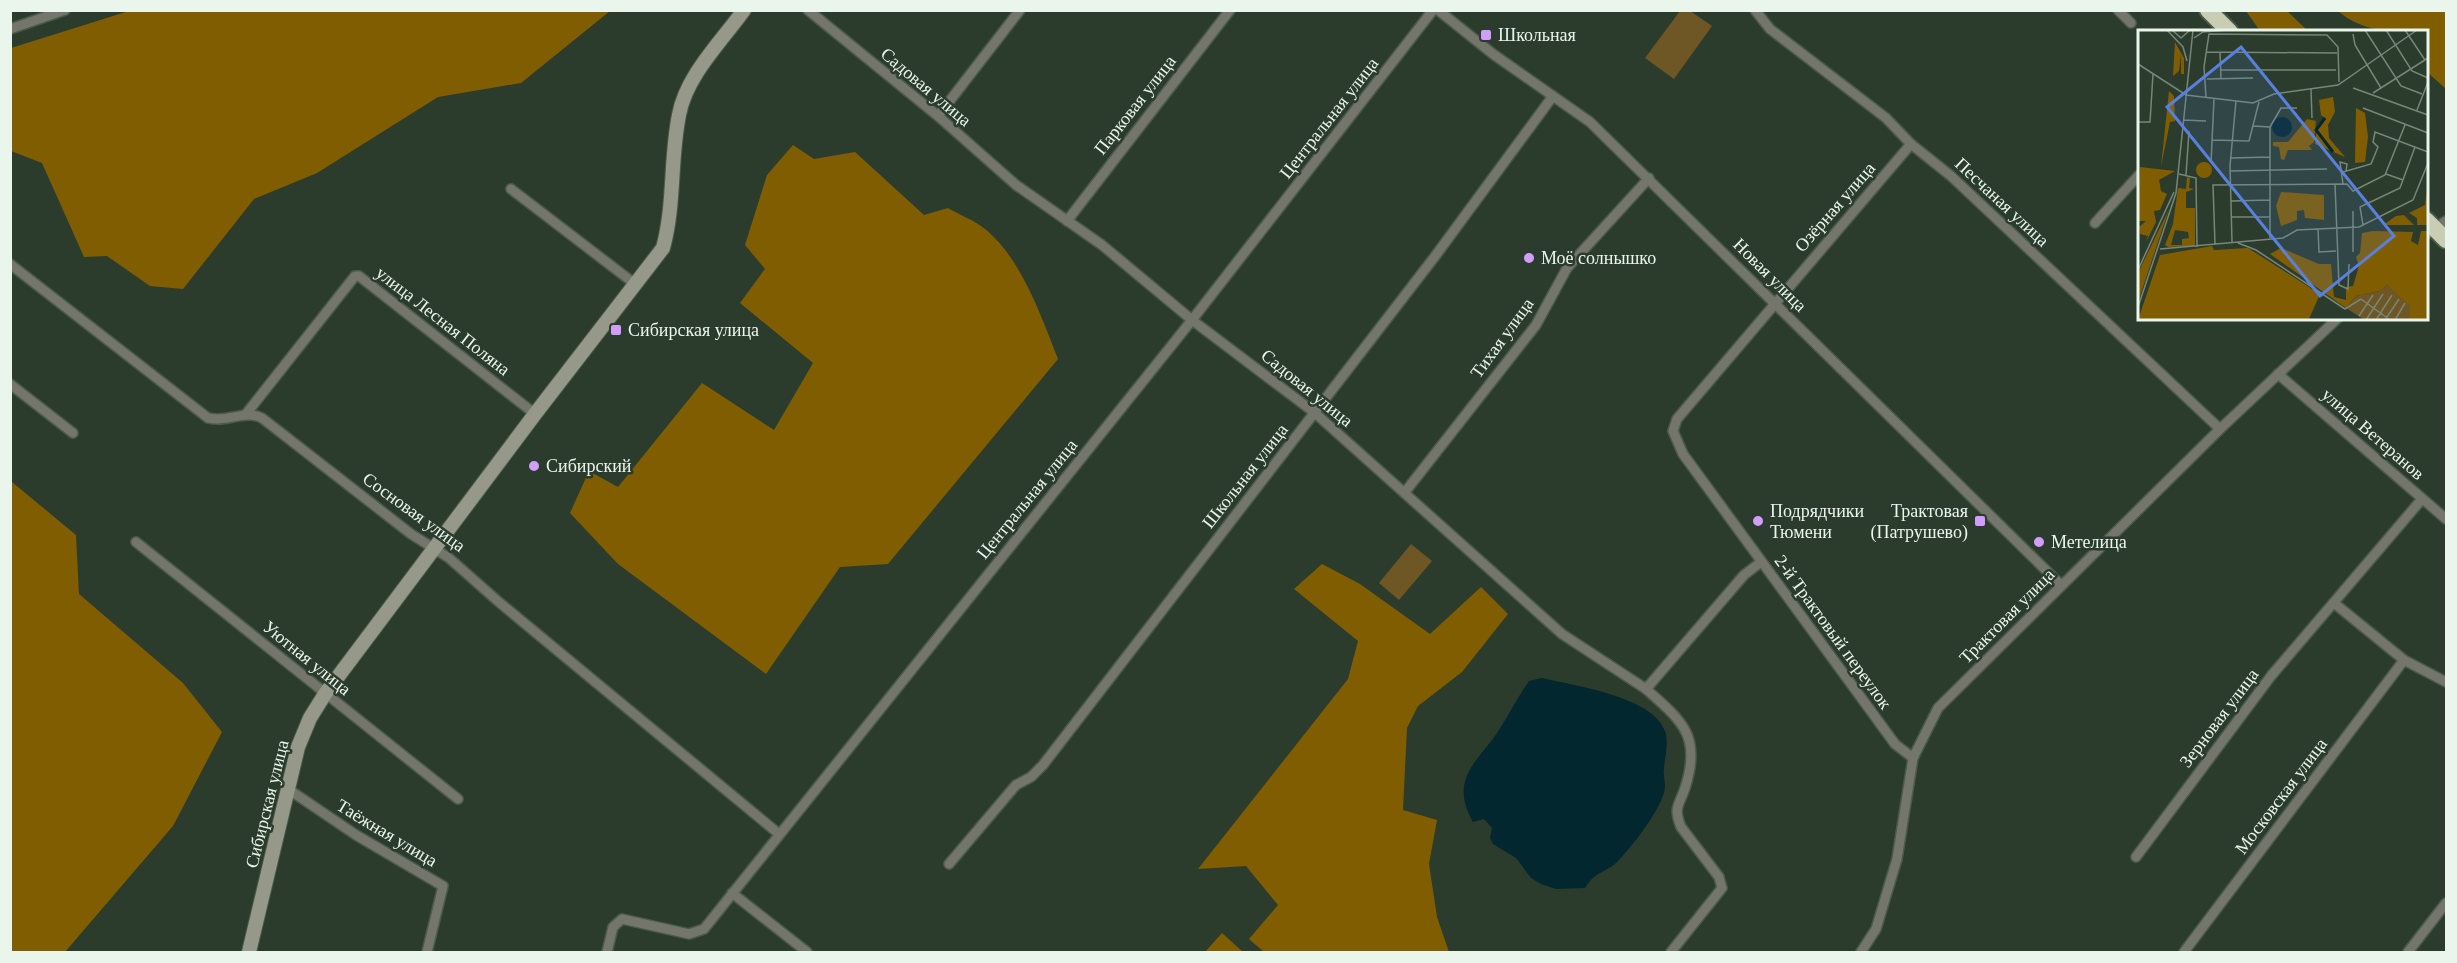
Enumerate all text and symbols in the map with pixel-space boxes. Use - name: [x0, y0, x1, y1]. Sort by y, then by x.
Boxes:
- place label: Школьная: [1498, 25, 1576, 45]
- marker: Школьная: [1479, 28, 1493, 42]
- inset map: [2138, 30, 2427, 320]
- street label: Садовая улица: [877, 43, 975, 131]
- street label: Парковая улица: [1090, 51, 1180, 159]
- street label: Центральная улица: [1276, 54, 1382, 182]
- street label: Песчаная улица: [1951, 153, 2053, 251]
- street label: Озёрная улица: [1791, 158, 1879, 256]
- street label: Новая улица: [1729, 234, 1811, 316]
- place label: Моё солнышко: [1541, 248, 1656, 268]
- marker: Моё солнышко: [1522, 251, 1536, 265]
- street label: улица Лесная Поляна: [372, 262, 514, 380]
- street label: Тихая улица: [1466, 294, 1538, 382]
- place label: Сибирская улица: [628, 320, 759, 340]
- marker: Сибирская улица: [609, 323, 623, 337]
- street label: Садовая улица: [1257, 345, 1357, 431]
- street label: улица Ветеранов: [2318, 384, 2428, 484]
- street label: Школьная улица: [1198, 420, 1292, 532]
- street label: Центральная улица: [973, 435, 1081, 563]
- place label: Сибирский: [546, 456, 632, 476]
- marker: Сибирский: [527, 459, 541, 473]
- street label: Сосновая улица: [359, 468, 469, 556]
- place label: Подрядчики Тюмени: [1770, 501, 1865, 542]
- place label: Трактовая (Патрушево): [1870, 501, 1968, 543]
- marker: Подрядчики Тюмени: [1751, 514, 1765, 528]
- marker: Трактовая (Патрушево): [1973, 514, 1987, 528]
- place label: Метелица: [2051, 532, 2127, 552]
- marker: Метелица: [2032, 535, 2046, 549]
- street label: 2-й Трактовый переулок: [1770, 551, 1896, 713]
- street label: Трактовая улица: [1955, 564, 2059, 668]
- street label: Уютная улица: [259, 617, 355, 699]
- street label: Зерновая улица: [2175, 665, 2263, 771]
- street label: Московская улица: [2231, 734, 2331, 858]
- street label: Сибирская улица: [241, 738, 293, 870]
- street label: Таёжная улица: [333, 795, 441, 871]

